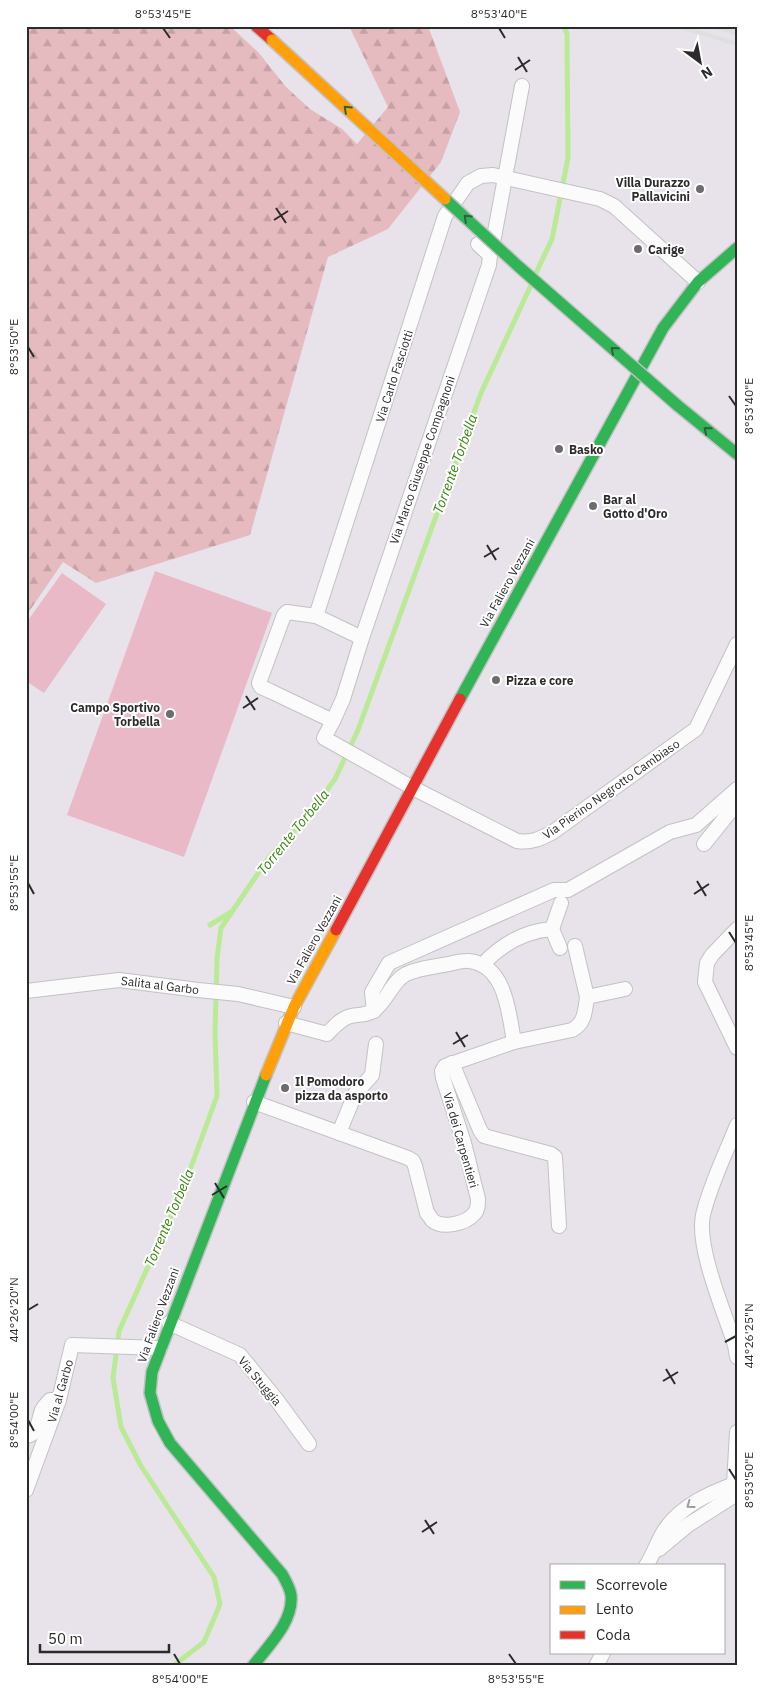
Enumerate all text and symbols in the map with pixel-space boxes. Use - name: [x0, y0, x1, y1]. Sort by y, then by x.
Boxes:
- text: 8°53'45"E: [135, 6, 191, 21]
- text: 8°53'40"E: [471, 6, 527, 21]
- north arrow: [676, 38, 726, 88]
- text: N: [698, 63, 716, 83]
- one-way arrow: [343, 105, 352, 114]
- place label: Villa Durazzo Pallavicini: [616, 175, 690, 204]
- marker: Villa Durazzo Pallavicini: [694, 183, 706, 195]
- one-way arrow: [463, 215, 472, 224]
- place label: Carige: [648, 242, 684, 257]
- marker: Carige: [632, 243, 644, 255]
- text: 8°53'50"E: [6, 319, 21, 375]
- street label: Via Carlo Fasciotti: [372, 328, 416, 424]
- one-way arrow: [610, 347, 619, 356]
- street label: Via Marco Giuseppe Compagnoni: [386, 374, 458, 546]
- text: 8°53'40"E: [741, 378, 756, 434]
- water label: Torrente Torbella: [429, 412, 481, 516]
- one-way arrow: [703, 426, 712, 435]
- place label: Basko: [569, 442, 603, 457]
- marker: Basko: [553, 443, 565, 455]
- place label: Bar al Gotto d'Oro: [603, 492, 668, 521]
- marker: Bar al Gotto d'Oro: [587, 500, 599, 512]
- street label: Via Faliero Vezzani: [476, 536, 538, 630]
- place label: Pizza e core: [506, 673, 574, 688]
- marker: Pizza e core: [490, 674, 502, 686]
- place label: Campo Sportivo Torbella: [70, 700, 160, 729]
- marker: Campo Sportivo Torbella: [164, 708, 176, 720]
- street label: Via Pierino Negrotto Cambiaso: [540, 736, 683, 842]
- water label: Torrente Torbella: [253, 786, 333, 878]
- text: 8°53'55"E: [6, 855, 21, 911]
- street label: Via Faliero Vezzani: [283, 893, 345, 987]
- text: 8°53'45"E: [741, 915, 756, 971]
- street label: Salita al Garbo: [120, 973, 200, 997]
- place label: Il Pomodoro pizza da asporto: [295, 1074, 388, 1103]
- marker: Il Pomodoro pizza da asporto: [279, 1082, 291, 1094]
- street label: Via dei Carpentieri: [440, 1090, 482, 1190]
- water label: Torrente Torbella: [140, 1166, 198, 1270]
- street label: Via Faliero Vezzani: [134, 1266, 182, 1364]
- text: 44°26'20"N: [6, 1277, 21, 1343]
- text: 44°26'25"N: [741, 1303, 756, 1369]
- street label: Via Stuggia: [235, 1353, 285, 1409]
- street label: Via al Garbo: [44, 1357, 76, 1424]
- text: 8°54'00"E: [6, 1392, 21, 1448]
- text: 8°53'50"E: [741, 1452, 756, 1508]
- one-way arrow: [686, 1499, 696, 1508]
- legend: [550, 1564, 726, 1654]
- text: Scorrevole: [596, 1575, 668, 1594]
- text: Lento: [596, 1599, 634, 1618]
- scale bar: [40, 1622, 169, 1654]
- text: Coda: [596, 1625, 630, 1644]
- text: 50 m: [48, 1629, 83, 1648]
- text: 8°54'00"E: [152, 1671, 208, 1686]
- text: 8°53'55"E: [488, 1671, 544, 1686]

